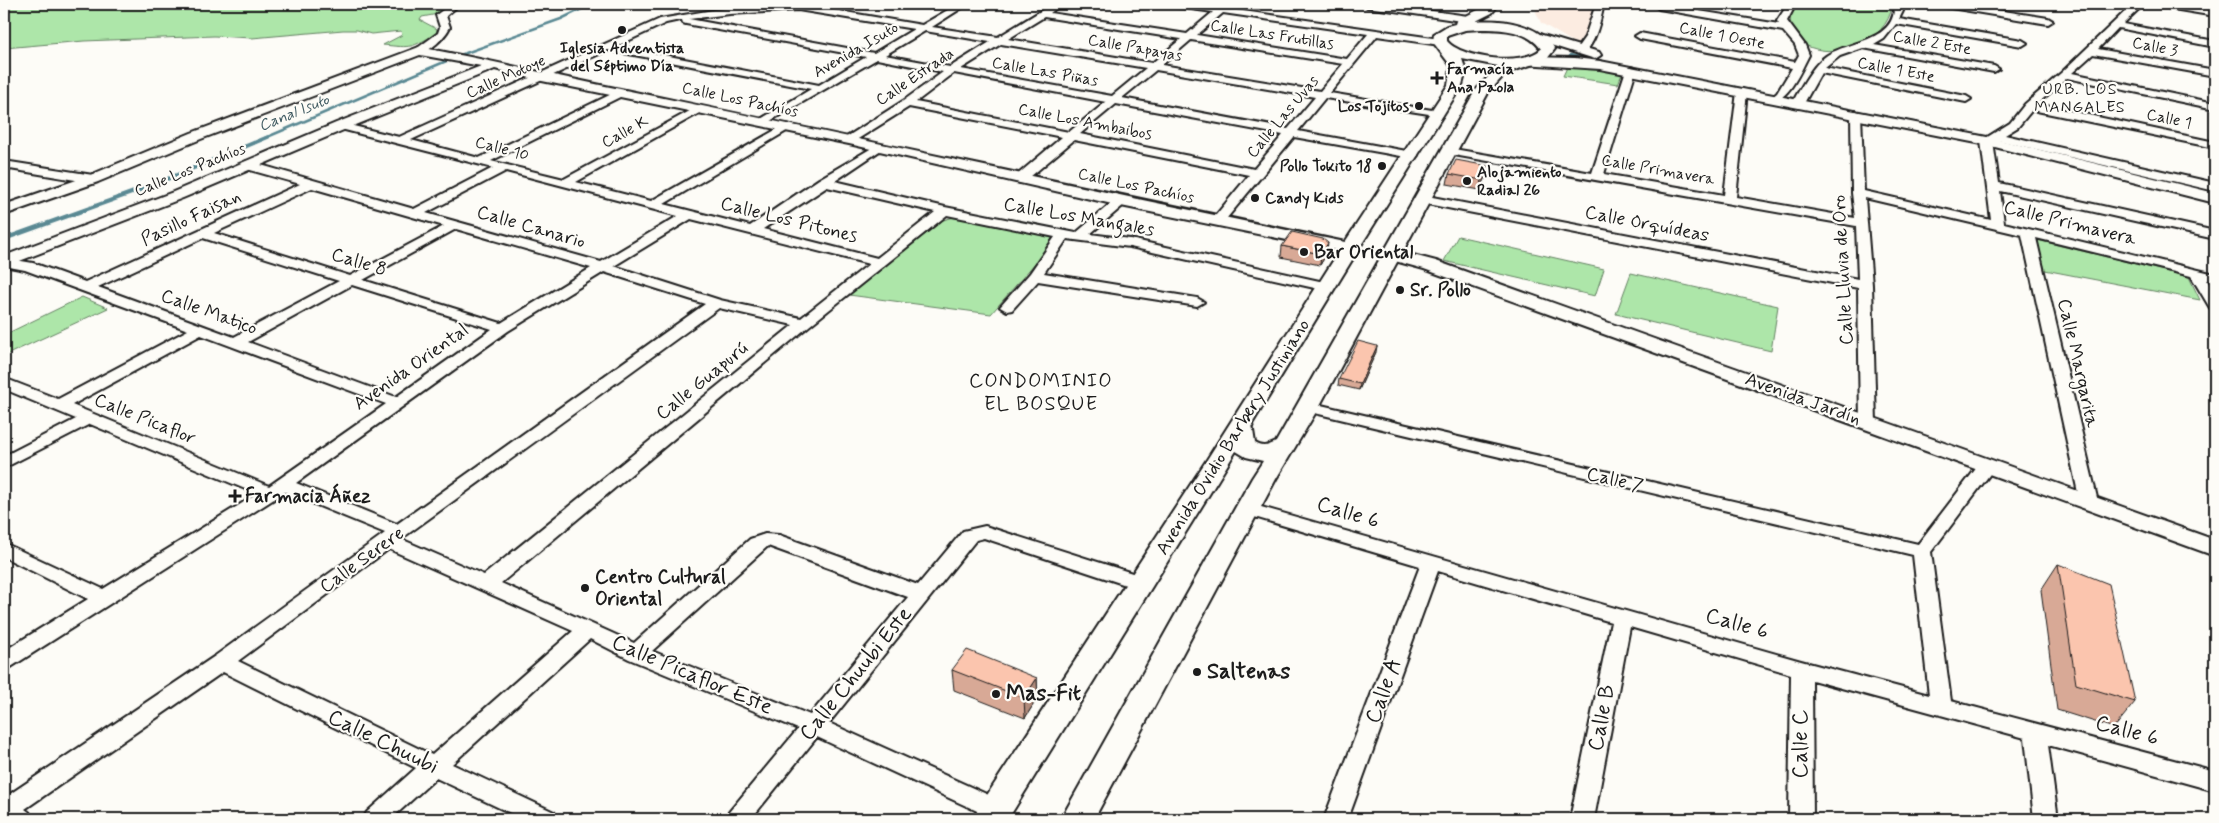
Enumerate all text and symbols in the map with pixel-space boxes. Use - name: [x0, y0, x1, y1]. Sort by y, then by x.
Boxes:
- street label: Calle Las Frutillas: [1209, 15, 1335, 55]
- street label: Avenida Isuto: [810, 17, 903, 83]
- street label: Calle 1 Oeste: [1677, 17, 1767, 55]
- marker: Iglesia Adventista del Séptimo Día: [616, 24, 628, 36]
- street label: Calle 2 Este: [1891, 26, 1973, 60]
- street label: Calle Papayas: [1086, 29, 1184, 67]
- street label: Calle 3: [2130, 32, 2180, 62]
- place label: Iglesia Adventista del Séptimo Día: [560, 38, 684, 77]
- street label: Calle Estrada: [872, 43, 958, 111]
- street label: Calle Motoye: [463, 50, 549, 104]
- street label: Calle Las Piñas: [990, 52, 1100, 92]
- street label: Calle 1 Este: [1855, 52, 1937, 88]
- place label: Farmacía Ana Paola: [1447, 59, 1514, 98]
- street label: Calle Las Uvas: [1242, 71, 1324, 163]
- marker: Farmacía Ana Paola: [1431, 72, 1443, 84]
- street label: Calle Los Pachíos: [680, 77, 800, 123]
- district label: URB. LOS MANGALES: [2034, 79, 2126, 118]
- water label: Canal Isuto: [256, 89, 333, 137]
- place label: Los Tojitos: [1338, 96, 1410, 117]
- street label: Calle Los Ambaibos: [1016, 99, 1154, 145]
- marker: Los Tojitos: [1413, 100, 1425, 112]
- street label: Calle 1: [2144, 104, 2194, 134]
- street label: Calle K: [598, 110, 653, 153]
- street label: Calle 10: [473, 132, 531, 166]
- street label: Calle Los Pachíos: [131, 138, 249, 202]
- street label: Calle Primavera: [1600, 150, 1717, 190]
- place label: Pollo Tokito 18: [1280, 156, 1372, 177]
- marker: Pollo Tokito 18: [1376, 160, 1388, 172]
- place label: Alojamiento Radial 26: [1477, 162, 1561, 201]
- street label: Calle Los Pachíos: [1076, 163, 1196, 209]
- marker: Alojamiento Radial 26: [1461, 175, 1473, 187]
- street label: Pasillo Faisan: [137, 184, 245, 252]
- place label: Candy Kids: [1265, 188, 1345, 209]
- street label: Calle Los Pitones: [718, 191, 860, 249]
- street label: Calle Los Mangales: [1001, 191, 1157, 246]
- marker: Candy Kids: [1249, 192, 1261, 204]
- street label: Calle Lluvia de Oro: [1827, 194, 1859, 346]
- street label: Calle Primavera: [2001, 194, 2140, 252]
- street label: Calle Canario: [474, 200, 588, 254]
- street label: Calle Orquídeas: [1583, 200, 1711, 248]
- place label: Bar Oriental: [1314, 240, 1413, 265]
- street label: Calle 8: [328, 242, 390, 282]
- marker: Bar Oriental: [1298, 246, 1310, 258]
- place label: Sr. Pollo: [1410, 278, 1471, 303]
- street label: Calle Matico: [157, 283, 261, 341]
- marker: Sr. Pollo: [1394, 284, 1406, 296]
- street label: Calle Margarita: [2049, 296, 2105, 431]
- street label: Avenida Ovidio Barbery Justiniano: [1150, 314, 1316, 560]
- street label: Avenida Oriental: [348, 318, 474, 416]
- street label: Calle Guapurú: [651, 336, 753, 426]
- street label: Avenida Jardín: [1742, 366, 1864, 432]
- district label: CONDOMINIO EL BOSQUE: [969, 368, 1113, 418]
- street label: Calle Picaflor: [90, 387, 200, 451]
- street label: Calle 7: [1584, 461, 1646, 499]
- place label: Farmacia Áñez: [245, 483, 371, 509]
- marker: Farmacia Áñez: [229, 490, 241, 502]
- street label: Calle 6: [1313, 490, 1383, 536]
- street label: Calle Serere: [315, 521, 409, 599]
- place label: Centro Cultural Oriental: [595, 565, 726, 612]
- marker: Centro Cultural Oriental: [579, 582, 591, 594]
- street label: Calle Chuubi Este: [793, 601, 919, 747]
- street label: Calle 6: [1702, 602, 1772, 646]
- street label: Calle Picaflor Este: [607, 628, 777, 722]
- street label: Calle A: [1359, 654, 1409, 728]
- place label: Saltenas: [1207, 658, 1290, 686]
- marker: Saltenas: [1191, 666, 1203, 678]
- place label: Mas-Fit: [1006, 680, 1081, 708]
- street label: Calle B: [1582, 682, 1622, 754]
- marker: Mas-Fit: [990, 688, 1002, 700]
- street label: Calle Chuubi: [323, 703, 443, 781]
- street label: Calle C: [1787, 709, 1815, 778]
- street label: Calle 6: [2092, 709, 2162, 753]

